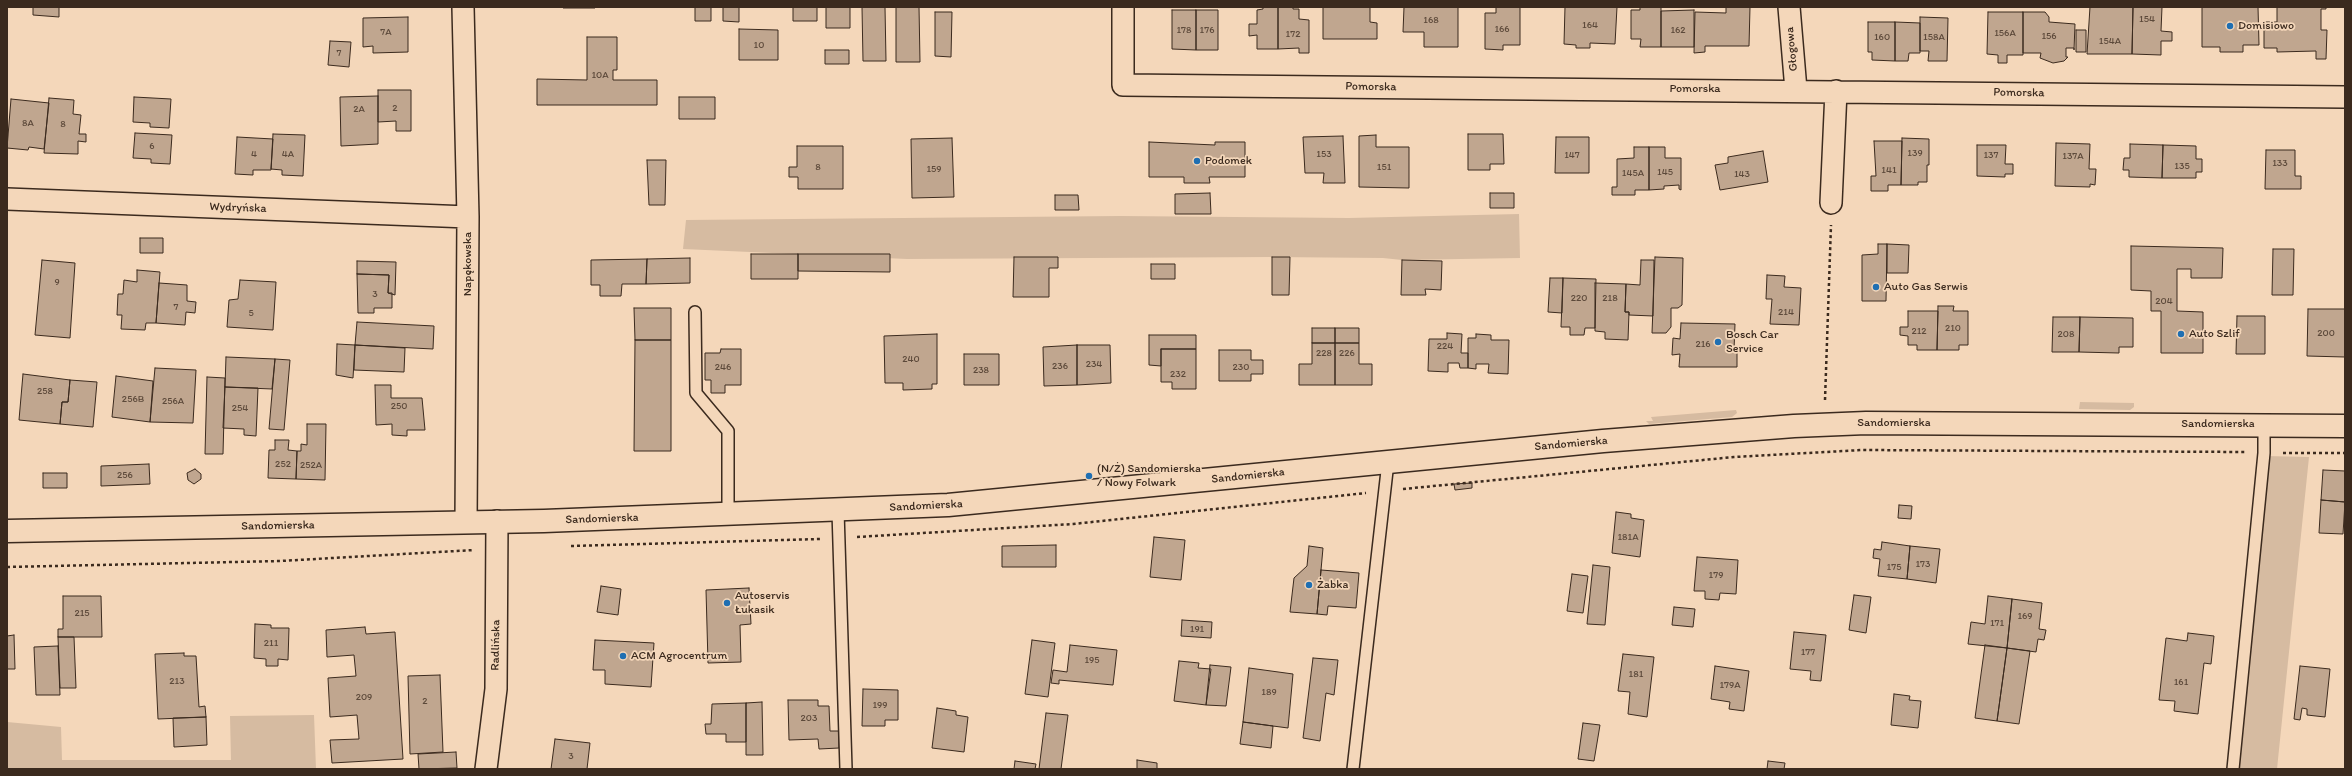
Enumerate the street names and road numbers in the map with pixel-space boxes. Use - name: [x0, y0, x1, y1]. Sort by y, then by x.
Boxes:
- street label: Głogowa: [1783, 26, 1801, 72]
- street label: Pomorska: [1345, 79, 1397, 95]
- street label: Pomorska: [1669, 82, 1721, 96]
- street label: Pomorska: [1993, 85, 2045, 101]
- street label: Wydryńska: [209, 200, 267, 216]
- street label: Napękowska: [461, 232, 475, 296]
- street label: Sandomierska: [1857, 416, 1931, 430]
- street label: Sandomierska: [2181, 417, 2255, 431]
- street label: Sandomierska: [1534, 434, 1608, 454]
- street label: Sandomierska: [1211, 465, 1285, 487]
- street label: Sandomierska: [889, 497, 963, 515]
- street label: Sandomierska: [565, 511, 639, 527]
- street label: Sandomierska: [241, 518, 315, 534]
- street label: Radlińska: [488, 619, 504, 671]

